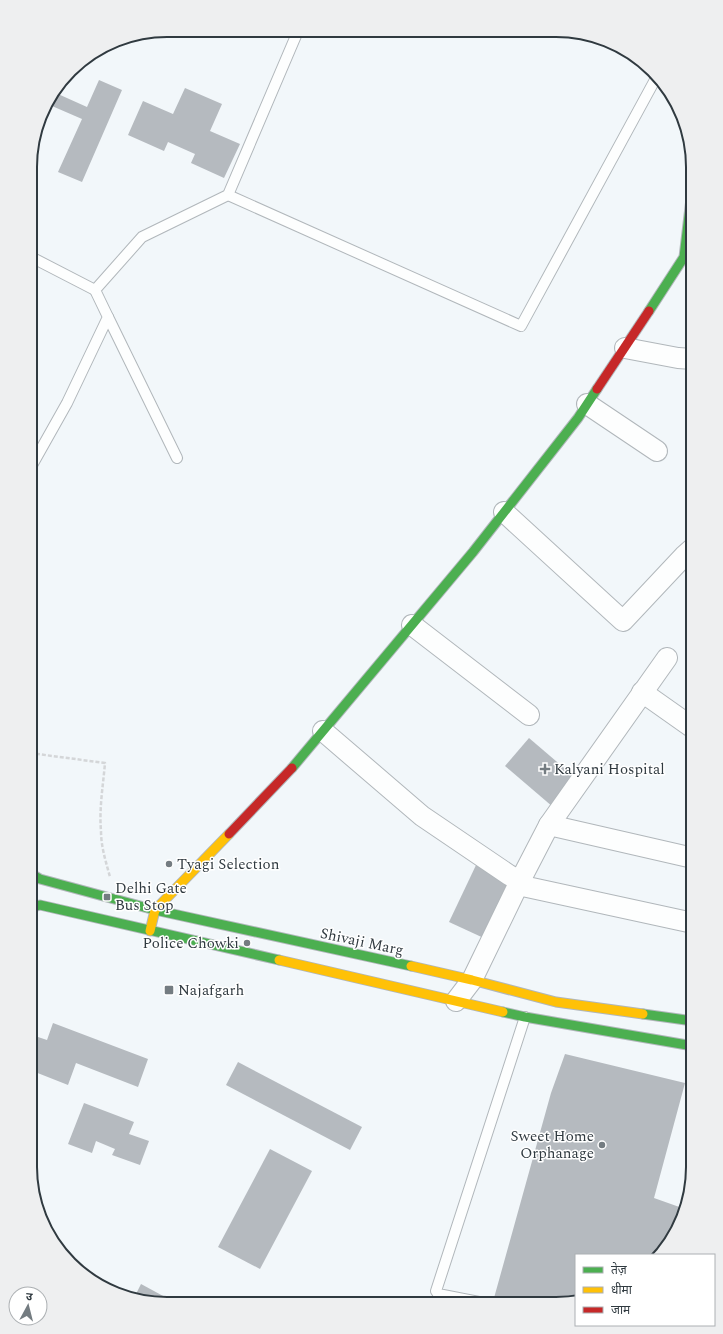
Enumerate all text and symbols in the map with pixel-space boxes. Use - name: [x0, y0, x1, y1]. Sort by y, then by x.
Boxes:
- place label: Kalyani Hospital: [554, 758, 665, 781]
- marker: Kalyani Hospital: [539, 763, 551, 775]
- place label: Tyagi Selection: [177, 853, 280, 876]
- marker: Tyagi Selection: [164, 859, 174, 869]
- place label: Delhi Gate Bus Stop: [115, 877, 187, 917]
- marker: Delhi Gate Bus Stop: [102, 892, 112, 902]
- street label: Shivaji Marg: [318, 922, 406, 962]
- place label: Police Chowki: [143, 932, 239, 955]
- marker: Police Chowki: [242, 938, 252, 948]
- place label: Najafgarh: [178, 979, 245, 1002]
- marker: Najafgarh: [163, 984, 175, 996]
- place label: Sweet Home Orphanage: [510, 1125, 594, 1165]
- marker: Sweet Home Orphanage: [597, 1140, 607, 1150]
- legend: [575, 1254, 715, 1326]
- text: तेज़: [611, 1261, 628, 1280]
- text: धीमा: [611, 1281, 633, 1300]
- north arrow: [8, 1286, 48, 1326]
- text: उ: [25, 1288, 34, 1305]
- text: जाम: [611, 1301, 631, 1320]

